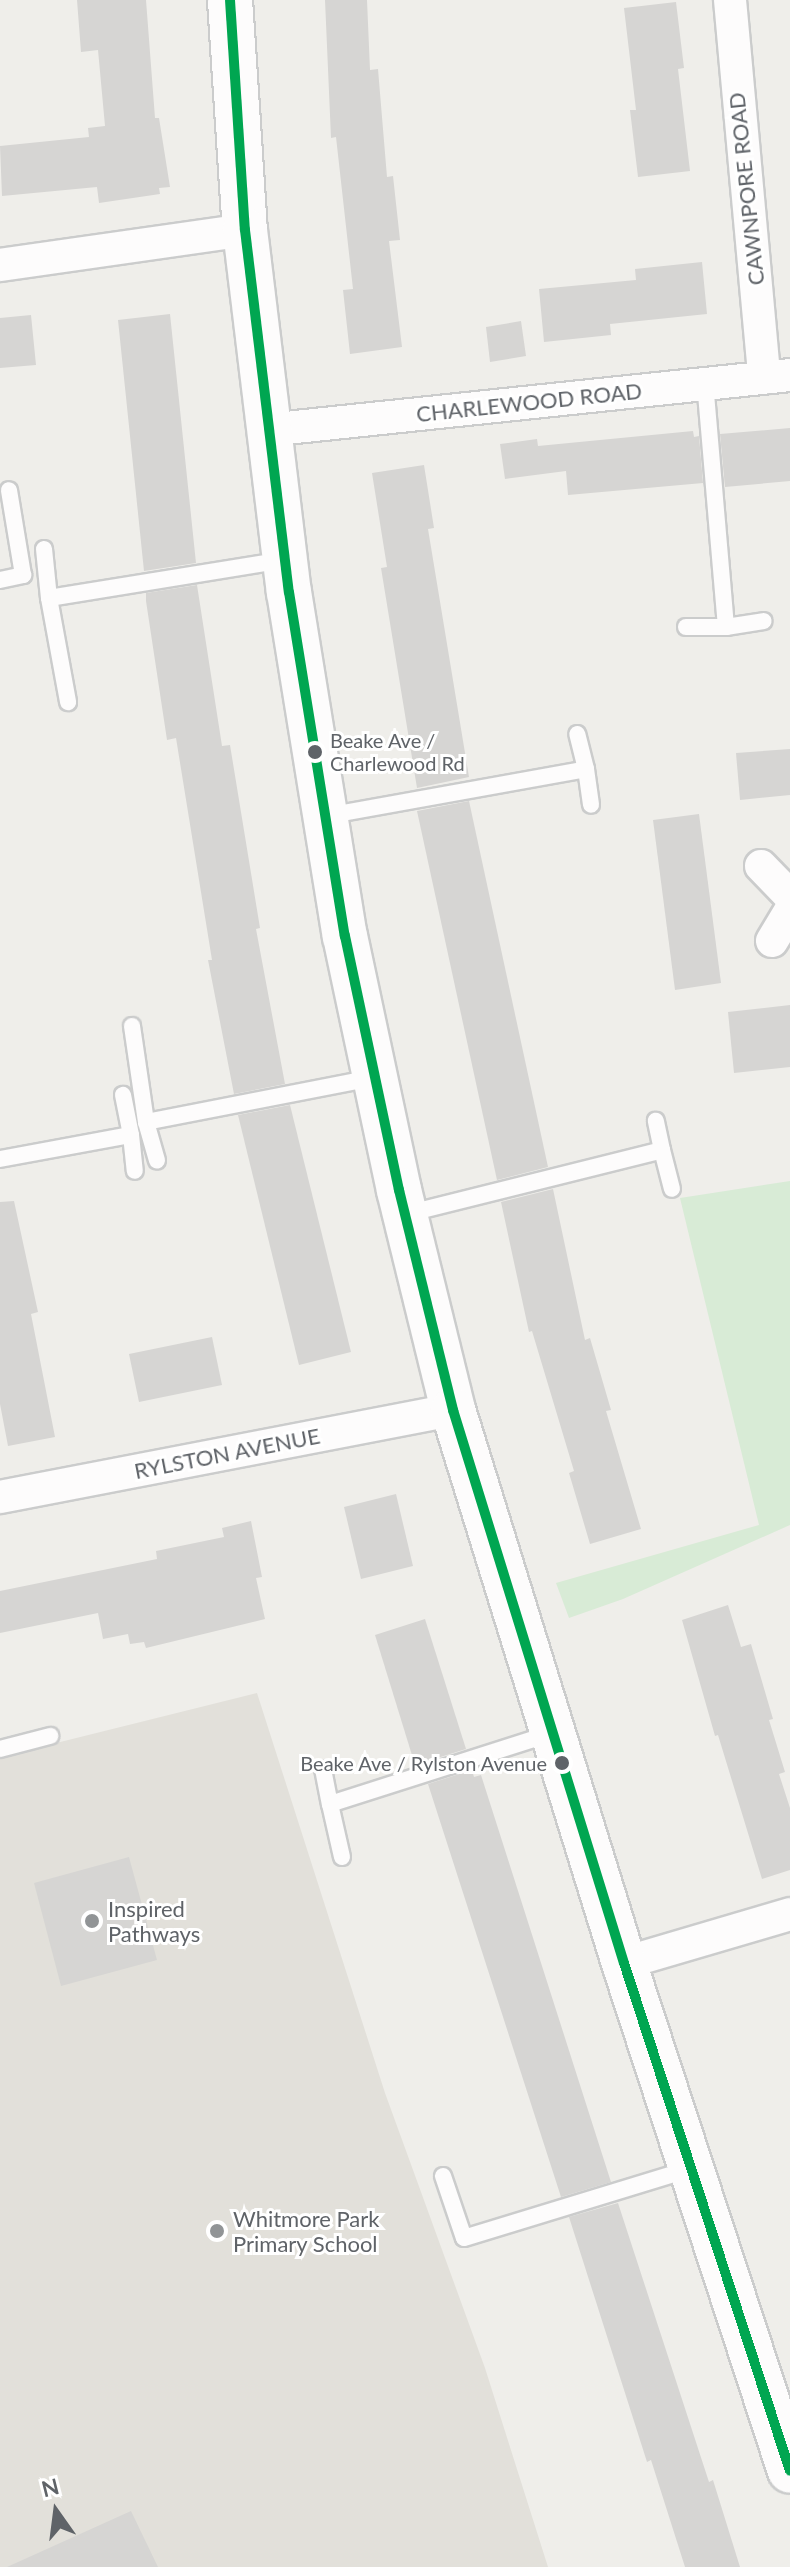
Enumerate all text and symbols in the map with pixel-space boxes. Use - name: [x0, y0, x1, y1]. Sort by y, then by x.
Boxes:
- street label: CAWNPORE ROAD: [723, 91, 769, 287]
- street label: CHARLEWOOD ROAD: [415, 377, 643, 427]
- place label: Beake Ave / Charlewood Rd: [330, 728, 465, 775]
- marker: Beake Ave / Charlewood Rd: [307, 744, 323, 760]
- street label: RYLSTON AVENUE: [131, 1422, 323, 1484]
- place label: Beake Ave / Rylston Avenue: [299, 1751, 547, 1775]
- marker: Beake Ave / Rylston Avenue: [554, 1755, 570, 1771]
- place label: Inspired Pathways: [108, 1895, 200, 1946]
- marker: Inspired Pathways: [83, 1912, 101, 1930]
- place label: Whitmore Park Primary School: [233, 2205, 379, 2256]
- marker: Whitmore Park Primary School: [208, 2222, 226, 2240]
- north arrow: [16, 2471, 96, 2551]
- text: N: [39, 2472, 62, 2502]

